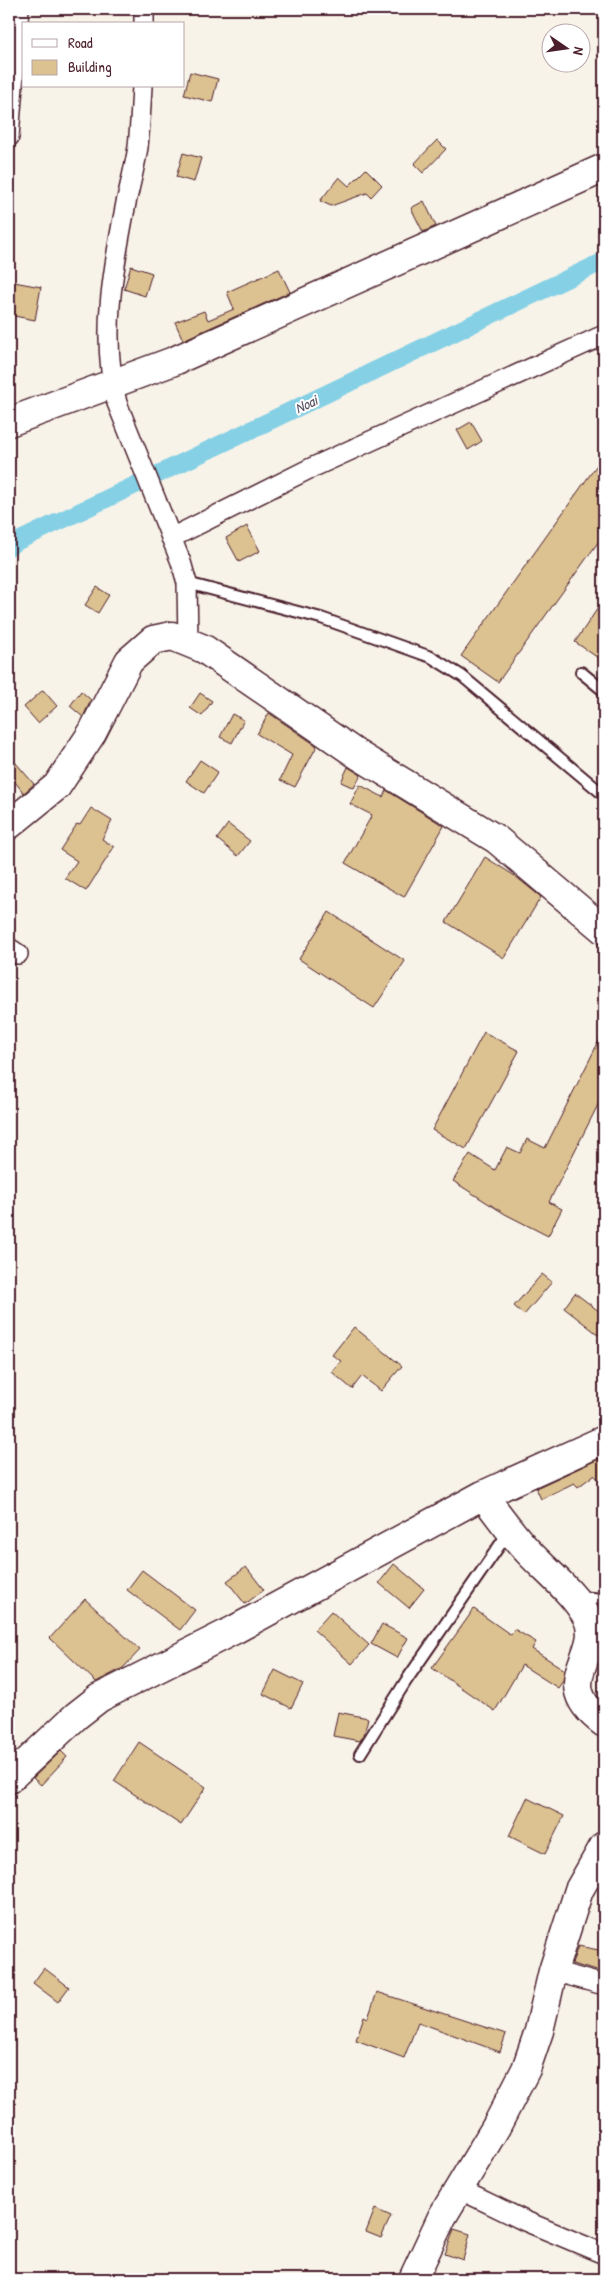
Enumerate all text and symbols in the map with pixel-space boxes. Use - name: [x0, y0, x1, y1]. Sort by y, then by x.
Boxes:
- legend: [22, 22, 185, 88]
- north arrow: [540, 22, 590, 72]
- text: Road: [68, 32, 93, 53]
- text: N: [569, 45, 589, 57]
- text: Building: [68, 56, 112, 77]
- water label: Noai: [291, 389, 323, 419]

